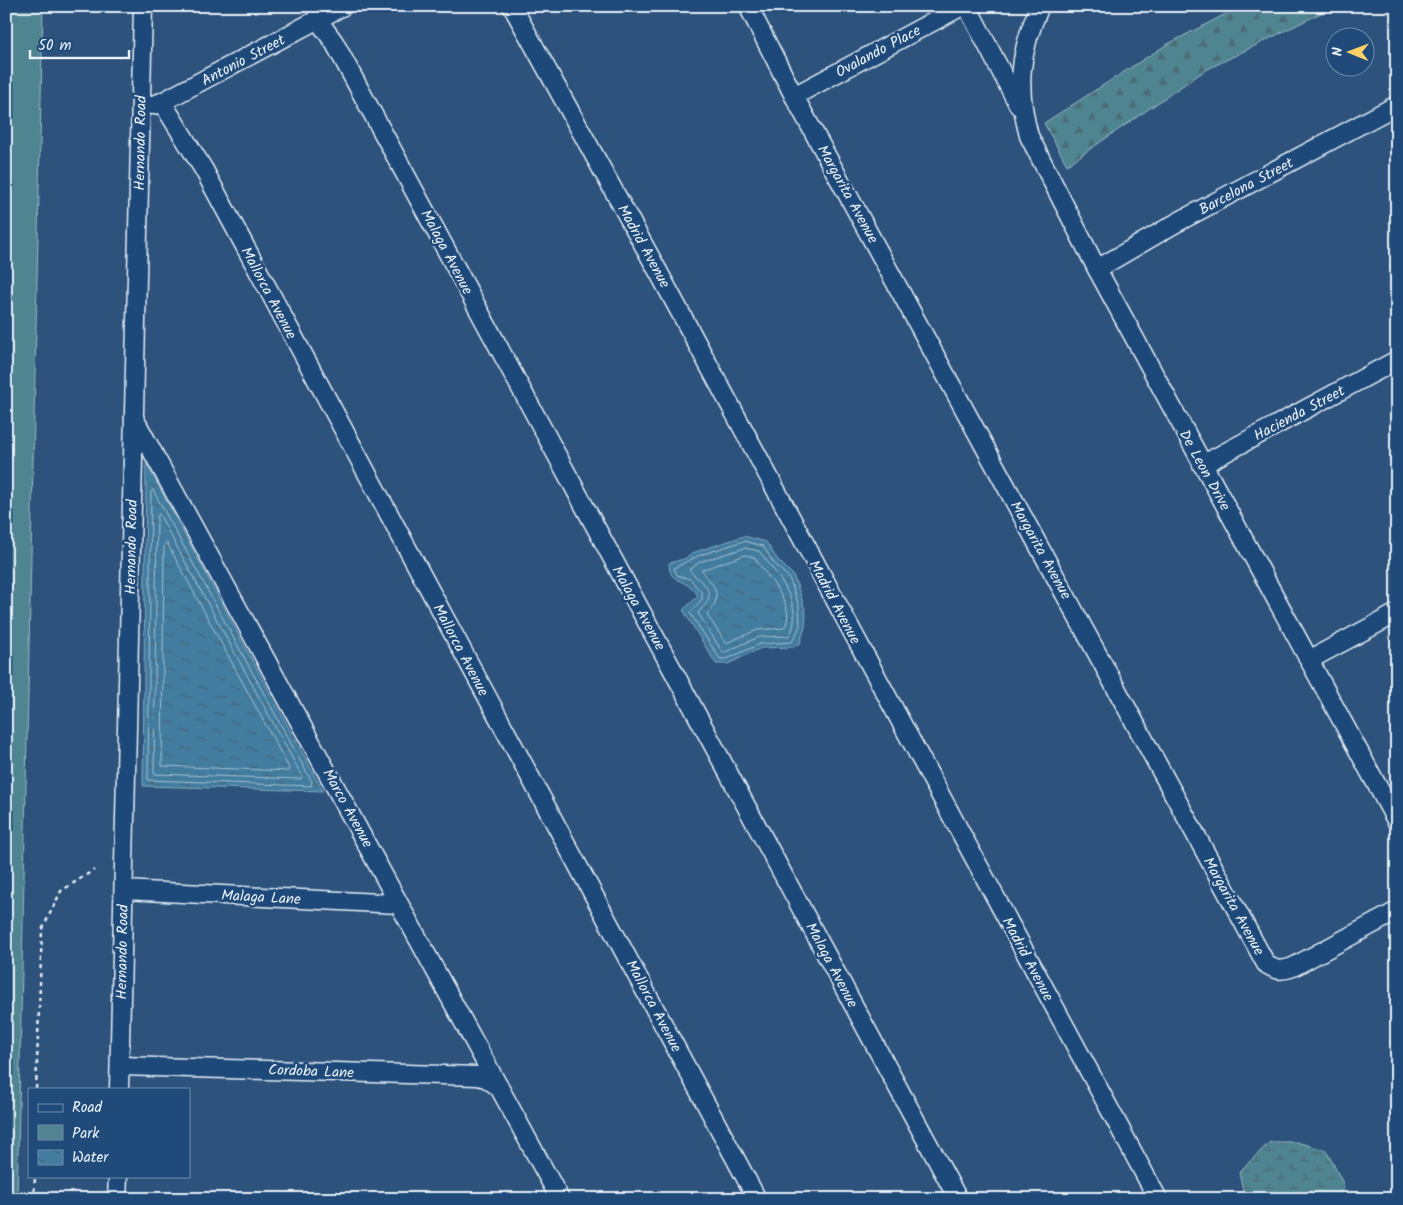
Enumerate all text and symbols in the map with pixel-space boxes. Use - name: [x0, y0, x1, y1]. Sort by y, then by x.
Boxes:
- street label: Ovalando Place: [831, 19, 926, 85]
- scale bar: [30, 28, 129, 60]
- north arrow: [1326, 28, 1376, 78]
- street label: Antonio Street: [197, 29, 290, 93]
- text: 50 m: [38, 34, 72, 58]
- text: N: [1327, 47, 1349, 56]
- street label: Hernando Road: [128, 95, 154, 191]
- street label: Margarita Avenue: [810, 141, 884, 248]
- street label: Barcelona Street: [1195, 152, 1298, 222]
- street label: Madrid Avenue: [610, 200, 676, 293]
- street label: Malaga Avenue: [413, 205, 479, 300]
- street label: Mallorca Avenue: [234, 243, 303, 344]
- street label: Hacienda Street: [1249, 380, 1350, 448]
- street label: De Leon Drive: [1172, 426, 1236, 516]
- street label: Margarita Avenue: [1003, 497, 1077, 604]
- street label: Hernando Road: [119, 499, 145, 595]
- street label: Madrid Avenue: [802, 556, 867, 649]
- street label: Malaga Avenue: [605, 562, 672, 656]
- street label: Mallorca Avenue: [426, 600, 495, 701]
- street label: Marco Avenue: [315, 764, 379, 853]
- street label: Margarita Avenue: [1196, 853, 1270, 960]
- street label: Malaga Lane: [221, 884, 302, 912]
- street label: Hernando Road: [110, 904, 136, 1000]
- street label: Madrid Avenue: [995, 913, 1060, 1006]
- street label: Malaga Avenue: [798, 918, 864, 1013]
- street label: Mallorca Avenue: [619, 956, 688, 1057]
- street label: Cordoba Lane: [268, 1059, 355, 1086]
- legend: [28, 1088, 190, 1178]
- text: Road: [72, 1096, 103, 1120]
- text: Park: [72, 1122, 100, 1146]
- text: Water: [72, 1146, 109, 1170]

